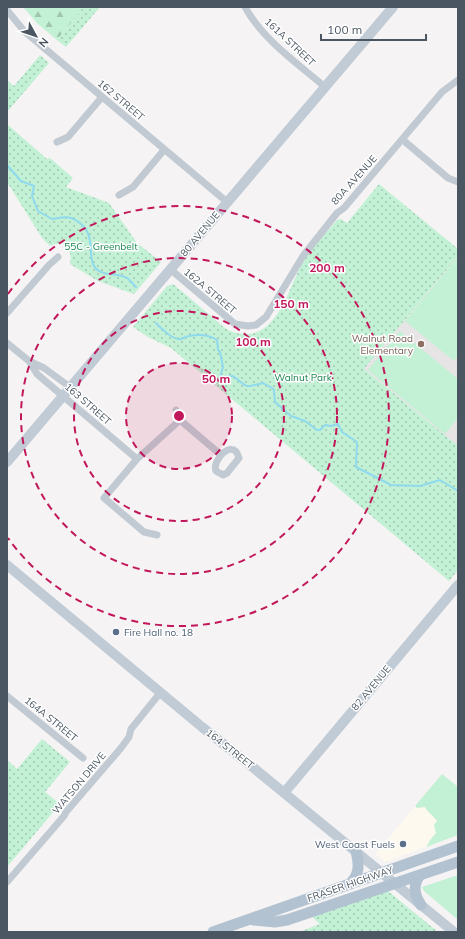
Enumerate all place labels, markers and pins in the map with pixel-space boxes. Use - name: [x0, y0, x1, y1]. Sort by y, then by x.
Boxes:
- place label: Walnut Road Elementary: [352, 332, 414, 357]
- marker: Walnut Road Elementary: [416, 339, 426, 349]
- centre of rings: [172, 409, 186, 423]
- place label: Fire Hall no. 18: [124, 626, 193, 639]
- marker: Fire Hall no. 18: [111, 627, 121, 637]
- place label: West Coast Fuels: [315, 838, 395, 851]
- marker: West Coast Fuels: [398, 839, 408, 849]

